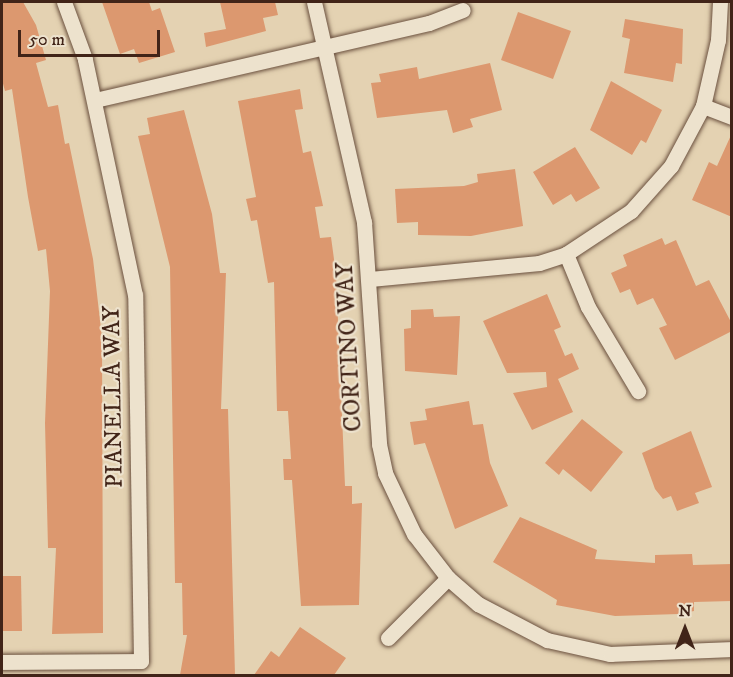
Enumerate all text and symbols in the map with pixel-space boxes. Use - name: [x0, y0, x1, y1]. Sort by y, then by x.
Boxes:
- scale bar: [21, 18, 164, 56]
- text: 50 m: [29, 29, 65, 51]
- street label: CORTINO WAY: [331, 262, 369, 432]
- street label: PIANELLA WAY: [98, 306, 130, 488]
- north arrow: [655, 599, 715, 659]
- text: N: [678, 601, 692, 621]

